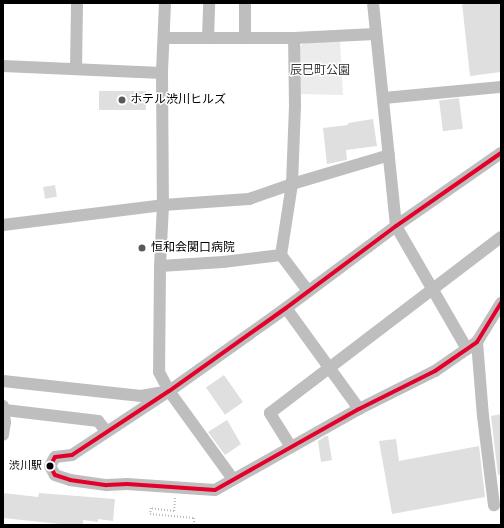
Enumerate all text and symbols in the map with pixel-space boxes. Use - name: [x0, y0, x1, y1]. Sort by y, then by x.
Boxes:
- park label: 辰巳町公園: [290, 64, 350, 78]
- place label: ホテル渋川ヒルズ: [130, 93, 226, 107]
- marker: ホテル渋川ヒルズ: [117, 95, 127, 105]
- place label: 恒和会関口病院: [151, 241, 235, 255]
- marker: 恒和会関口病院: [136, 242, 148, 254]
- place label: 渋川駅: [9, 459, 42, 473]
- marker: 渋川駅: [45, 461, 55, 471]

